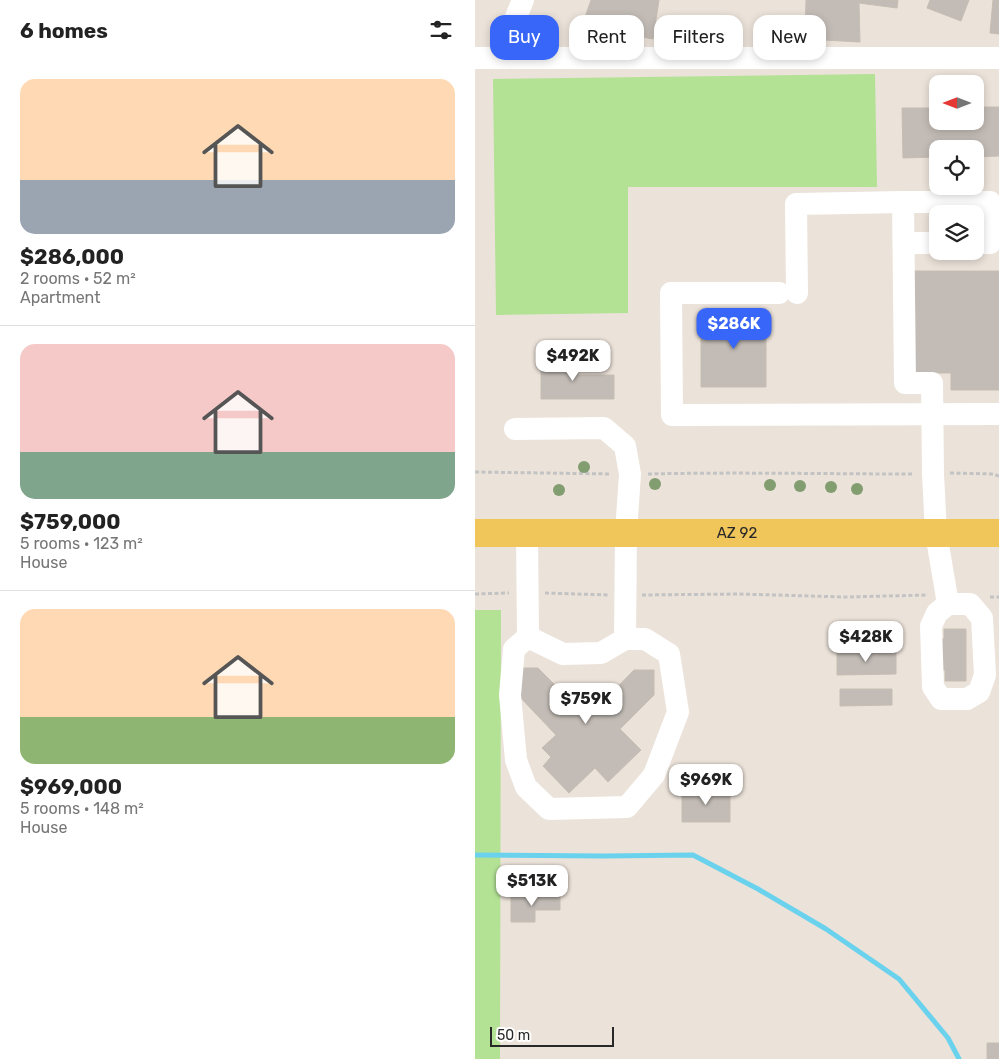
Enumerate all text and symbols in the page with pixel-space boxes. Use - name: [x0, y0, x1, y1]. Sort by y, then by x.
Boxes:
- chip: Buy: [490, 15, 559, 60]
- chip: Rent: [569, 15, 644, 60]
- chip: Filters: [654, 15, 743, 60]
- chip: New: [753, 15, 826, 60]
- icon: filters: [427, 16, 455, 44]
- text: 6 homes: [20, 18, 108, 43]
- north arrow: [929, 75, 984, 130]
- map controls: [929, 75, 984, 260]
- icon: home: [193, 111, 283, 201]
- button: locate: [929, 140, 984, 195]
- button: layers: [929, 205, 984, 260]
- text: $286,000: [20, 244, 124, 269]
- text: 2 rooms · 52 m²: [20, 269, 136, 288]
- text: Apartment: [20, 288, 100, 307]
- pin: $286K: [699, 308, 769, 350]
- text: $286K: [708, 314, 760, 333]
- pin: $492K: [538, 340, 608, 382]
- text: $492K: [547, 346, 599, 365]
- icon: home: [193, 377, 283, 467]
- text: $759,000: [20, 509, 121, 534]
- street label: AZ 92: [717, 524, 757, 542]
- text: 5 rooms · 123 m²: [20, 534, 143, 553]
- text: House: [20, 553, 67, 572]
- pin: $428K: [831, 620, 901, 663]
- text: $428K: [839, 627, 893, 646]
- icon: home: [193, 642, 283, 732]
- pin: $759K: [551, 682, 621, 725]
- text: $759K: [560, 689, 612, 708]
- pin: $969K: [671, 764, 741, 806]
- text: $969K: [680, 770, 732, 789]
- text: $969,000: [20, 774, 122, 799]
- text: 5 rooms · 148 m²: [20, 799, 144, 818]
- text: House: [20, 818, 67, 837]
- pin: $513K: [497, 864, 567, 907]
- text: $513K: [507, 871, 557, 890]
- scale bar: [490, 1024, 614, 1047]
- text: 50 m: [497, 1027, 530, 1044]

